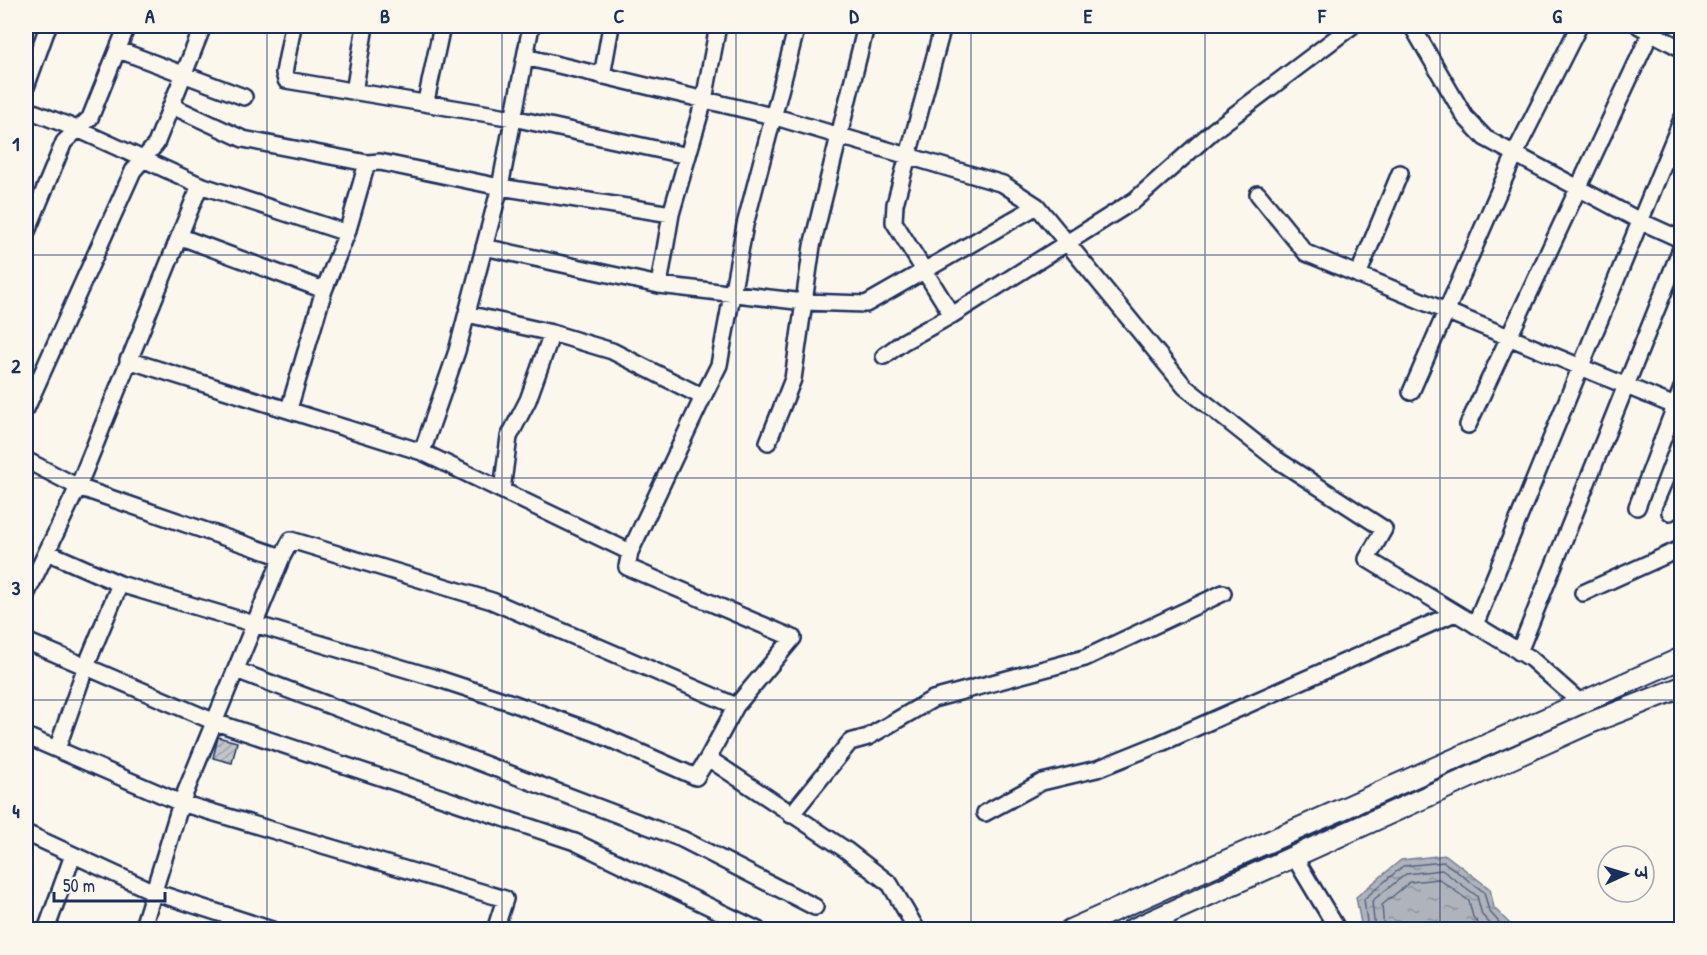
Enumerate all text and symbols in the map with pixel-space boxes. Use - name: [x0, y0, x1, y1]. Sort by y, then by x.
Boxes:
- text: A: [145, 2, 155, 29]
- text: B: [380, 2, 390, 29]
- text: C: [614, 2, 625, 29]
- text: D: [849, 2, 859, 29]
- text: E: [1084, 2, 1093, 29]
- text: F: [1317, 2, 1327, 29]
- text: G: [1552, 2, 1562, 29]
- text: 1: [12, 130, 20, 157]
- text: 2: [11, 352, 21, 379]
- text: 3: [12, 574, 21, 601]
- text: 4: [12, 797, 20, 824]
- north arrow: [1596, 844, 1656, 904]
- scale bar: [54, 865, 165, 903]
- text: उ: [1629, 865, 1652, 880]
- text: 50 m: [63, 873, 95, 898]

